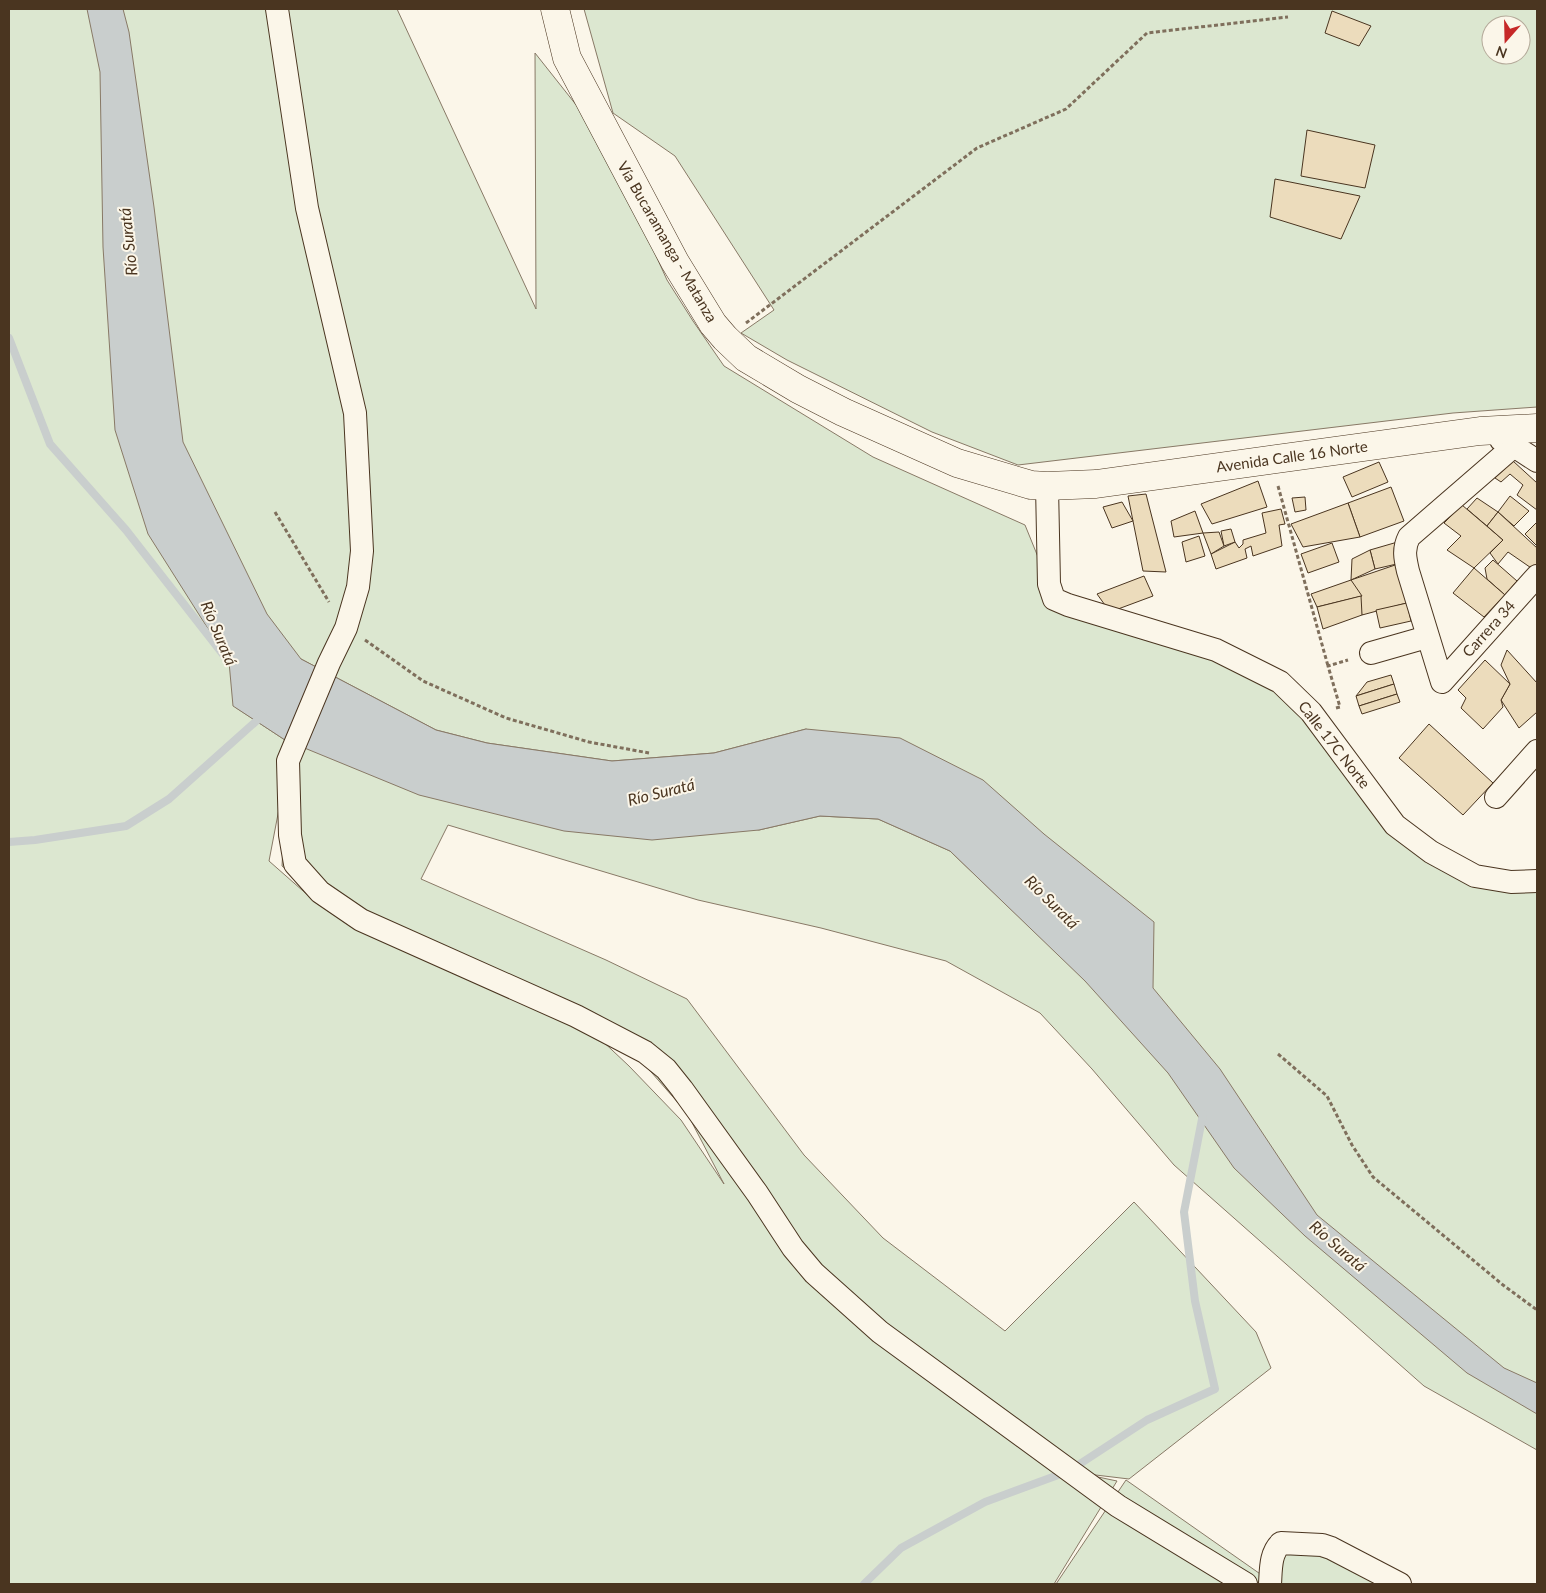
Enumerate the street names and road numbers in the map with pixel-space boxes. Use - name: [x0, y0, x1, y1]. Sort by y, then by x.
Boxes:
- street label: Vía Bucaramanga - Matanza: [614, 158, 721, 325]
- street label: Avenida Calle 16 Norte: [1215, 436, 1369, 476]
- street label: Carrera 34: [1458, 596, 1519, 660]
- street label: Calle 17C Norte: [1295, 697, 1375, 792]

